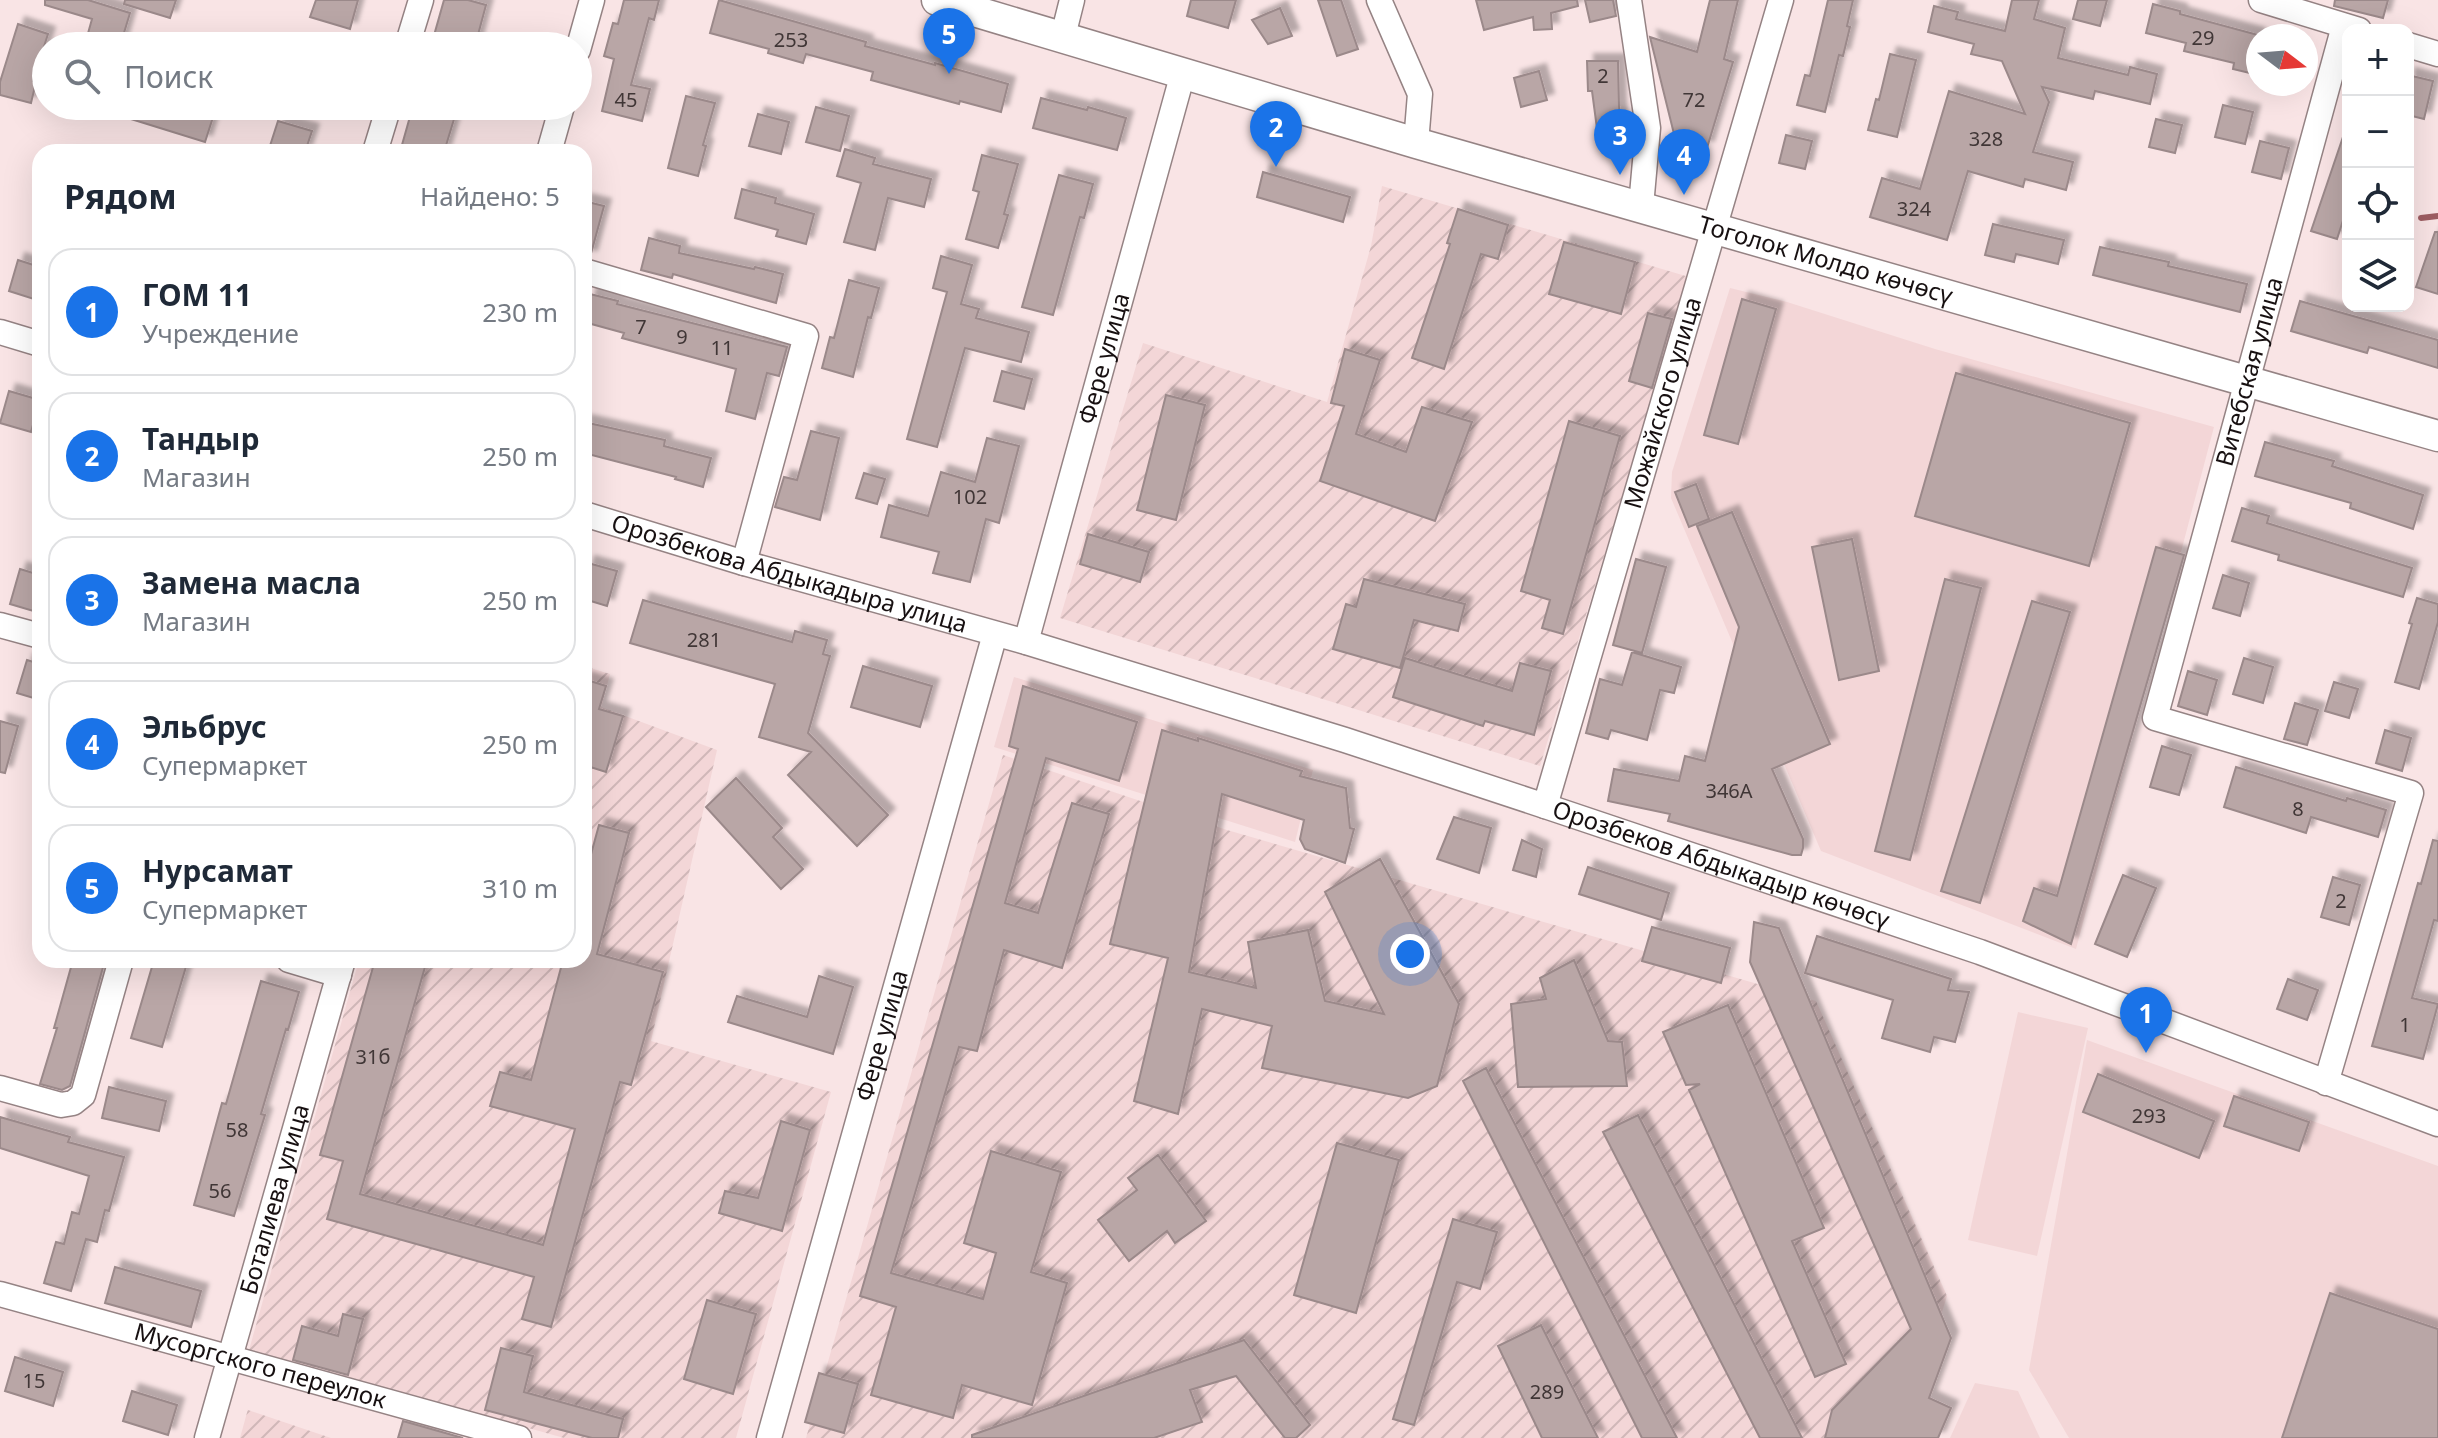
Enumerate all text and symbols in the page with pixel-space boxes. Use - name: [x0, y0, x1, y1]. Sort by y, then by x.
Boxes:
- pin: 5: [923, 8, 975, 74]
- house number: 29: [2192, 24, 2214, 51]
- north arrow: [2246, 24, 2318, 96]
- map controls: [2342, 24, 2414, 312]
- button: +: [2342, 24, 2414, 96]
- house number: 253: [774, 26, 808, 53]
- search box: [32, 32, 592, 120]
- icon: search: [60, 54, 104, 98]
- text: Поиск: [124, 56, 213, 97]
- house number: 2: [1597, 62, 1609, 89]
- house number: 45: [615, 86, 637, 113]
- house number: 72: [1683, 86, 1705, 113]
- button: −: [2342, 96, 2414, 168]
- pin: 2: [1250, 101, 1302, 167]
- pin: 3: [1594, 109, 1646, 175]
- house number: 328: [1969, 125, 2003, 152]
- pin: 4: [1658, 129, 1710, 195]
- button: locate: [2342, 168, 2414, 240]
- text: Рядом: [64, 173, 177, 219]
- text: Найдено: 5: [420, 178, 560, 214]
- house number: 324: [1897, 195, 1932, 222]
- street label: Тоголок Молдо көчөсү: [1695, 207, 1958, 311]
- button: layers: [2342, 240, 2414, 312]
- street label: Витебская улица: [2207, 273, 2290, 469]
- text: ГОМ 11: [142, 274, 252, 315]
- street label: Фере улица: [1069, 289, 1137, 428]
- street label: Можайского улица: [1615, 293, 1708, 512]
- text: 1: [85, 294, 99, 330]
- text: 230 m: [482, 294, 558, 330]
- house number: 7: [635, 313, 647, 340]
- text: Учреждение: [142, 315, 299, 351]
- house number: 9: [676, 323, 688, 350]
- house number: 11: [711, 334, 733, 361]
- text: Тандыр: [142, 418, 259, 459]
- text: 2: [85, 438, 99, 474]
- text: 250 m: [482, 438, 558, 474]
- text: Магазин: [142, 459, 251, 495]
- house number: 102: [953, 483, 987, 510]
- street label: Орозбекова Абдыкадыра улица: [608, 505, 971, 640]
- text: Замена масла: [142, 562, 361, 603]
- text: 3: [85, 582, 99, 618]
- text: 250 m: [482, 582, 558, 618]
- text: Магазин: [142, 603, 251, 639]
- house number: 281: [687, 626, 721, 653]
- text: Эльбрус: [142, 706, 267, 747]
- text: 4: [85, 726, 99, 762]
- text: 250 m: [482, 726, 558, 762]
- text: Супермаркет: [142, 747, 307, 783]
- house number: 346А: [1705, 777, 1753, 804]
- street label: Орозбеков Абдыкадыр көчөсү: [1549, 792, 1895, 936]
- house number: 8: [2292, 795, 2304, 822]
- text: Нурсамат: [142, 850, 293, 891]
- text: 5: [85, 870, 99, 906]
- text: 310 m: [482, 870, 558, 906]
- house number: 2: [2335, 887, 2347, 914]
- text: Супермаркет: [142, 891, 307, 927]
- your location: [1390, 934, 1430, 974]
- street label: Фере улица: [847, 966, 915, 1105]
- pin: 1: [2120, 987, 2172, 1053]
- house number: 1: [2399, 1011, 2411, 1038]
- house number: 31б: [356, 1043, 390, 1070]
- street label: Боталиева улица: [231, 1100, 316, 1298]
- house number: 293: [2132, 1102, 2166, 1129]
- house number: 58: [226, 1116, 248, 1143]
- house number: 56: [209, 1177, 231, 1204]
- street label: Мусоргского переулок: [131, 1314, 391, 1415]
- house number: 15: [23, 1367, 45, 1394]
- house number: 289: [1530, 1378, 1564, 1405]

